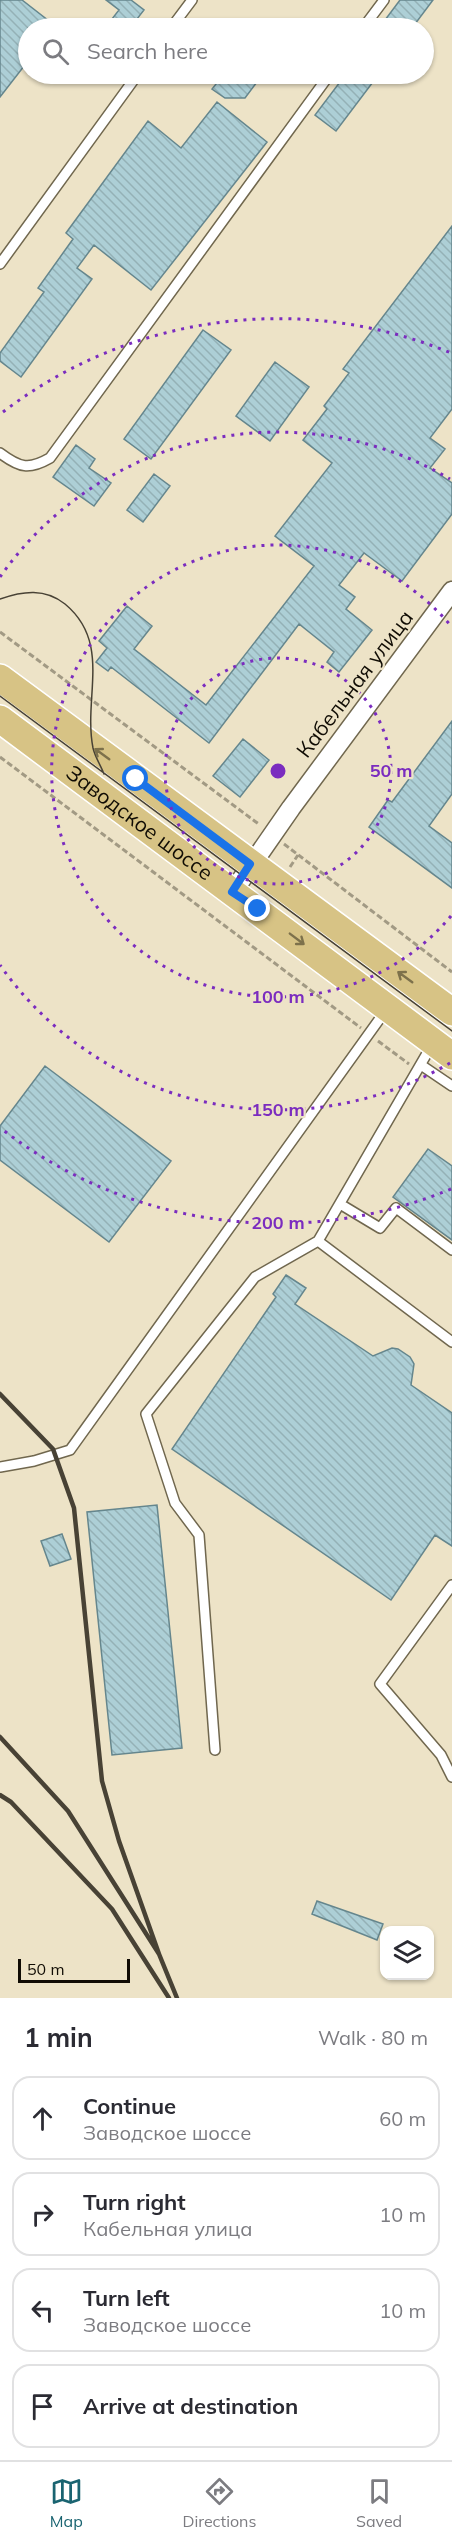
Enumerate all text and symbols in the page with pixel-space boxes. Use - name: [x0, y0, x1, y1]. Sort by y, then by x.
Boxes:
- search box: [18, 18, 434, 84]
- icon: search: [39, 35, 72, 68]
- text: Search here: [87, 37, 208, 65]
- street label: Кабельная улица: [290, 605, 418, 762]
- one-way arrow: [94, 748, 110, 761]
- street label: Заводское шоссе: [61, 759, 219, 885]
- text: 50 m: [370, 759, 412, 782]
- centre of rings: [268, 761, 288, 781]
- route start: [122, 765, 148, 791]
- route end: [244, 895, 270, 921]
- one-way arrow: [288, 933, 304, 945]
- one-way arrow: [397, 971, 413, 984]
- text: 100 m: [251, 985, 305, 1008]
- text: 150 m: [251, 1098, 305, 1121]
- text: 200 m: [251, 1211, 305, 1234]
- map controls: [380, 1926, 434, 1980]
- button: layers: [380, 1926, 434, 1980]
- scale bar: [18, 1956, 130, 1984]
- text: 50 m: [27, 1959, 64, 1979]
- text: 1 min: [24, 2021, 93, 2054]
- text: Walk · 80 m: [318, 2025, 428, 2050]
- text: Continue: [83, 2092, 176, 2120]
- icon: ahead: [26, 2102, 59, 2135]
- text: 60 m: [379, 2106, 426, 2131]
- text: Заводское шоссе: [83, 2120, 251, 2145]
- text: Turn right: [83, 2188, 186, 2216]
- icon: right: [26, 2198, 59, 2231]
- text: 10 m: [379, 2202, 426, 2227]
- text: Кабельная улица: [83, 2216, 252, 2241]
- text: Turn left: [83, 2284, 170, 2312]
- icon: left: [26, 2294, 59, 2327]
- text: 10 m: [379, 2298, 426, 2323]
- text: Заводское шоссе: [83, 2312, 251, 2337]
- icon: arrive: [26, 2390, 59, 2423]
- text: Arrive at destination: [83, 2392, 298, 2420]
- tab: Map: [50, 2475, 83, 2531]
- tab: Directions: [182, 2475, 256, 2531]
- tab: Saved: [356, 2475, 402, 2531]

